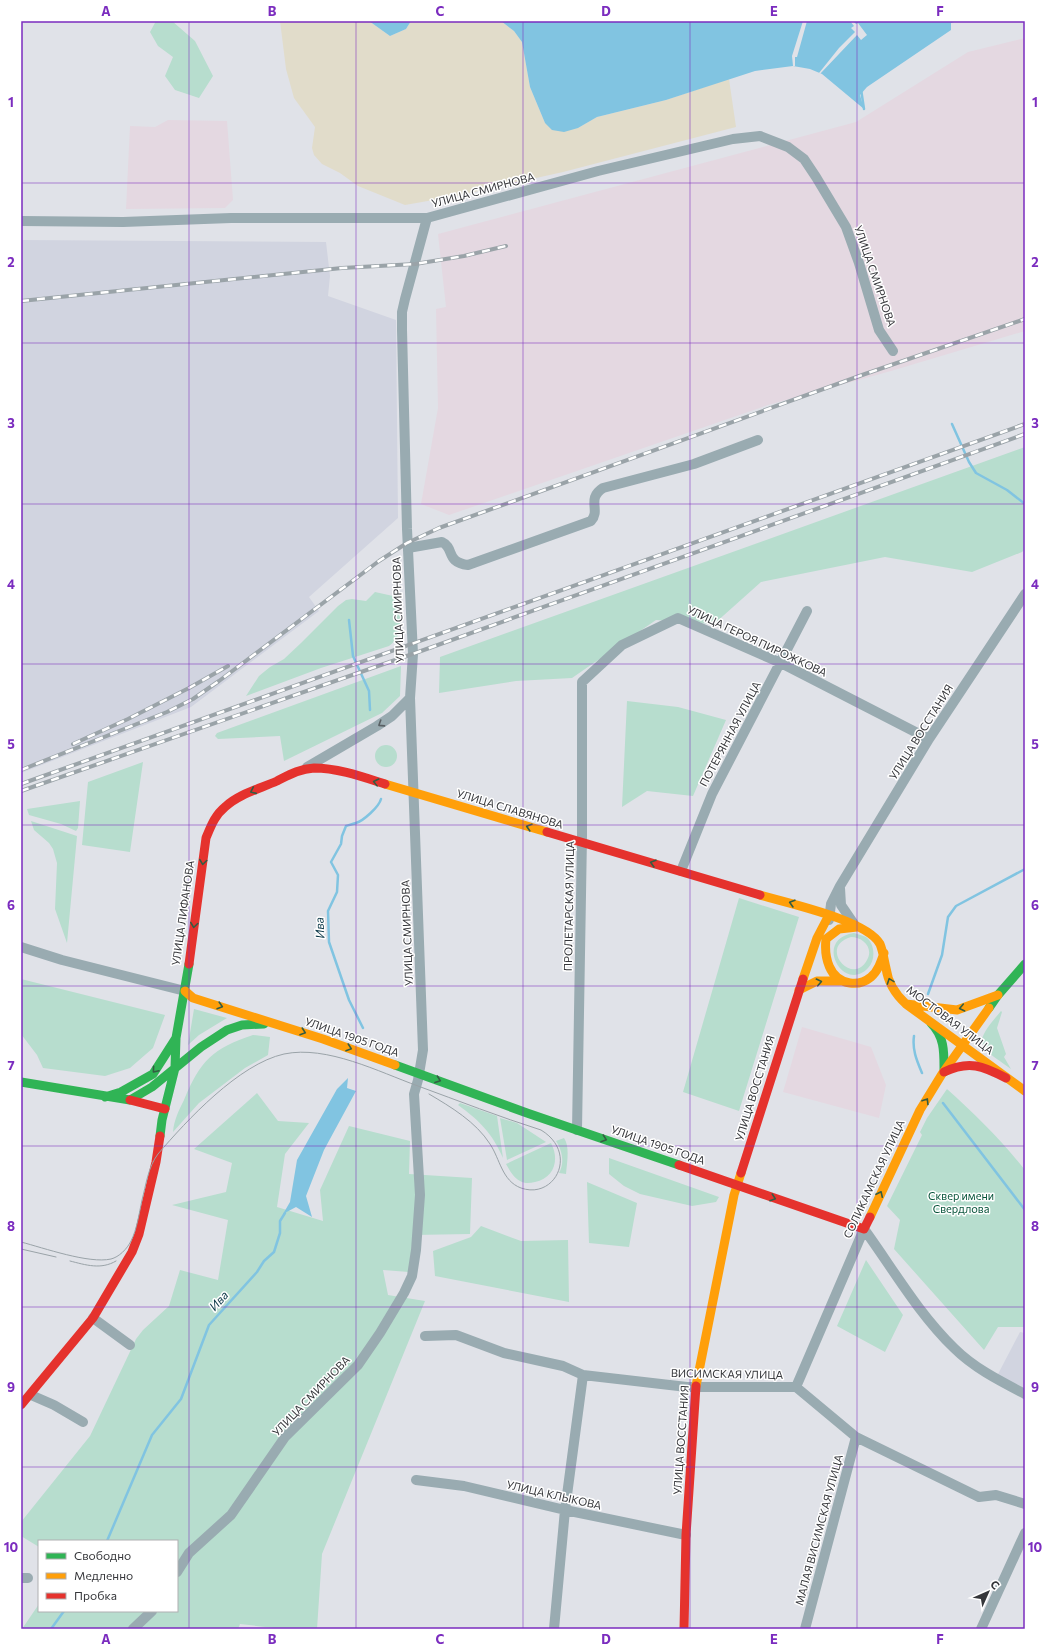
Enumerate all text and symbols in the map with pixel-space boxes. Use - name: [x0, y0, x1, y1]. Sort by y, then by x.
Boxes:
- text: A: [101, 3, 111, 19]
- text: B: [268, 3, 277, 19]
- text: C: [436, 3, 445, 19]
- text: D: [601, 3, 611, 19]
- text: E: [770, 3, 778, 19]
- text: F: [936, 3, 944, 19]
- text: 1: [8, 94, 14, 110]
- text: 1: [1032, 94, 1038, 110]
- street label: УЛИЦА СМИРНОВА: [430, 169, 536, 210]
- street label: УЛИЦА СМИРНОВА: [852, 223, 899, 329]
- text: 2: [7, 254, 15, 270]
- text: 2: [1031, 254, 1039, 270]
- text: 3: [7, 415, 15, 431]
- text: 3: [1031, 415, 1039, 431]
- street label: УЛИЦА СМИРНОВА: [389, 556, 406, 663]
- text: 4: [7, 576, 15, 592]
- text: 4: [1031, 576, 1039, 592]
- street label: УЛИЦА ГЕРОЯ ПИРОЖКОВА: [685, 602, 830, 679]
- street label: ПОТЕРЯННАЯ УЛИЦА: [696, 679, 763, 789]
- street label: УЛИЦА ВОССТАНИЯ: [886, 682, 955, 782]
- one-way arrow: [378, 719, 385, 726]
- text: 5: [7, 736, 15, 752]
- text: 5: [1031, 736, 1039, 752]
- one-way arrow: [373, 778, 379, 786]
- street label: УЛИЦА СЛАВЯНОВА: [455, 786, 565, 831]
- one-way arrow: [249, 787, 256, 795]
- one-way arrow: [525, 823, 532, 832]
- street label: ПРОЛЕТАРСКАЯ УЛИЦА: [561, 840, 576, 971]
- street label: УЛИЦА ЛИФАНОВА: [169, 859, 196, 966]
- one-way arrow: [199, 859, 208, 865]
- one-way arrow: [650, 859, 657, 868]
- street label: УЛИЦА СМИРНОВА: [398, 879, 415, 986]
- text: 6: [7, 897, 15, 913]
- text: 6: [1031, 897, 1039, 913]
- one-way arrow: [788, 899, 795, 908]
- water label: Ива: [311, 917, 327, 939]
- one-way arrow: [190, 922, 199, 928]
- one-way arrow: [816, 978, 823, 986]
- one-way arrow: [886, 978, 894, 985]
- street label: МОСТОВАЯ УЛИЦА: [904, 983, 997, 1057]
- one-way arrow: [217, 1001, 224, 1010]
- one-way arrow: [959, 1004, 965, 1012]
- street label: УЛИЦА 1905 ГОДА: [303, 1014, 401, 1059]
- one-way arrow: [299, 1027, 306, 1036]
- street label: УЛИЦА ВОССТАНИЯ: [732, 1033, 777, 1142]
- one-way arrow: [346, 1044, 353, 1052]
- text: 7: [7, 1057, 15, 1073]
- text: 7: [1031, 1057, 1039, 1073]
- one-way arrow: [152, 1066, 159, 1073]
- one-way arrow: [435, 1075, 442, 1084]
- one-way arrow: [921, 1098, 928, 1105]
- street label: СОЛИКАМСКАЯ УЛИЦА: [840, 1117, 907, 1240]
- street label: УЛИЦА 1905 ГОДА: [609, 1122, 707, 1167]
- one-way arrow: [600, 1134, 607, 1142]
- park label: Сквер имени Свердлова: [928, 1189, 994, 1215]
- one-way arrow: [875, 1190, 883, 1198]
- one-way arrow: [769, 1193, 776, 1202]
- text: 8: [7, 1218, 15, 1234]
- text: 8: [1031, 1218, 1039, 1234]
- water label: Ива: [206, 1288, 231, 1313]
- street label: УЛИЦА СМИРНОВА: [269, 1353, 352, 1438]
- street label: ВИСИМСКАЯ УЛИЦА: [671, 1366, 784, 1381]
- text: 9: [7, 1379, 15, 1395]
- text: 9: [1031, 1379, 1039, 1395]
- street label: УЛИЦА ВОССТАНИЯ: [670, 1385, 691, 1495]
- street label: МАЛАЯ ВИСИМСКАЯ УЛИЦА: [792, 1452, 845, 1607]
- street label: УЛИЦА КЛЫКОВА: [505, 1477, 603, 1512]
- text: 10: [4, 1539, 19, 1555]
- text: 10: [1028, 1539, 1043, 1555]
- legend: [38, 1540, 178, 1612]
- text: Свободно: [74, 1548, 131, 1562]
- text: Медленно: [74, 1568, 133, 1582]
- north arrow: [968, 1572, 1008, 1612]
- text: С: [988, 1577, 1003, 1592]
- text: Пробка: [74, 1588, 117, 1602]
- text: A: [101, 1631, 111, 1647]
- text: B: [268, 1631, 277, 1647]
- text: C: [436, 1631, 445, 1647]
- text: D: [601, 1631, 611, 1647]
- text: E: [770, 1631, 778, 1647]
- text: F: [936, 1631, 944, 1647]

